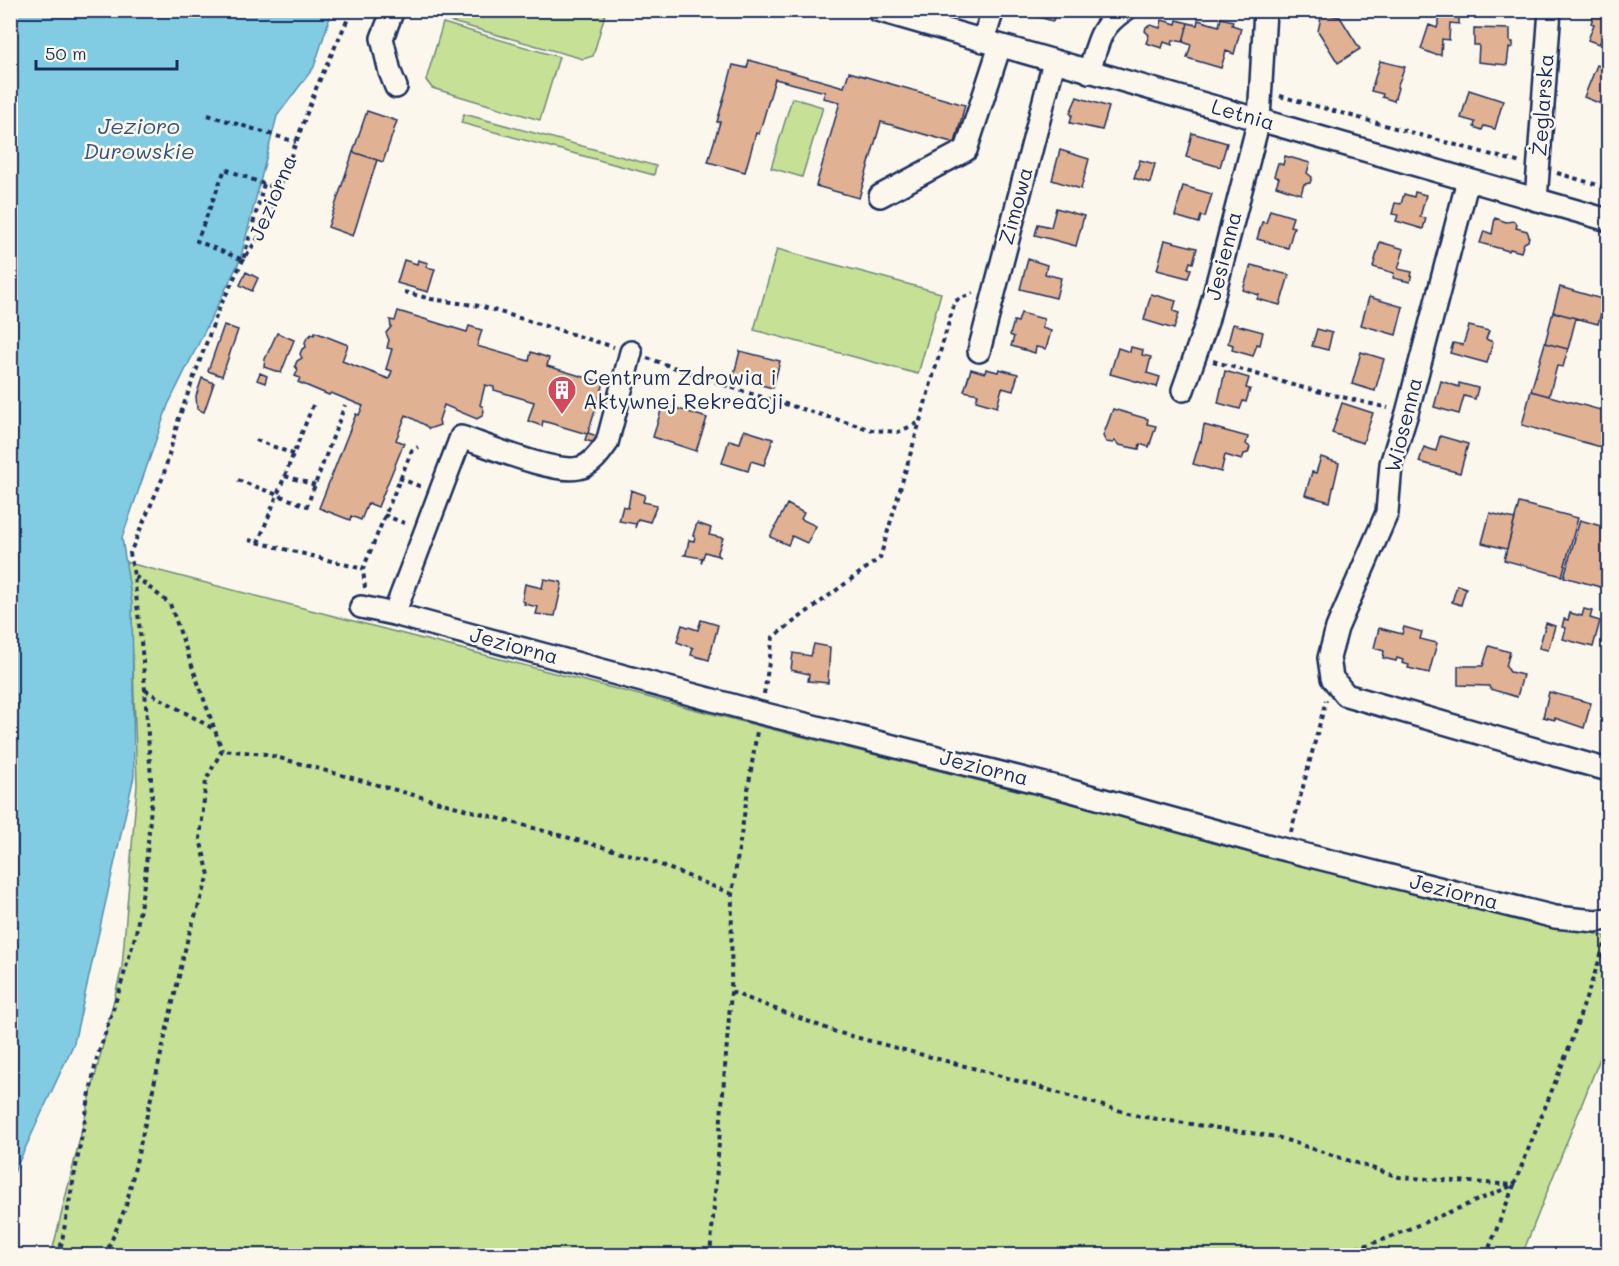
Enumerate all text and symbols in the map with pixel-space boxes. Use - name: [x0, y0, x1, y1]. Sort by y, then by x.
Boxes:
- scale bar: [36, 33, 177, 71]
- text: 50 m: [45, 41, 87, 65]
- street label: Żeglarska: [1524, 53, 1559, 157]
- street label: Letnia: [1209, 92, 1278, 135]
- water label: Jezioro Durowskie: [83, 111, 195, 165]
- street label: Jeziorna: [242, 151, 302, 244]
- street label: Zimowa: [991, 164, 1038, 247]
- street label: Jesienna: [1198, 208, 1247, 303]
- place label: Centrum Zdrowia i Aktywnej Rekreacji: [583, 363, 784, 414]
- building icon: Centrum Zdrowia i Aktywnej Rekreacji: [546, 374, 578, 416]
- street label: Wiosenna: [1378, 374, 1427, 475]
- street label: Jeziorna: [467, 620, 562, 669]
- street label: Jeziorna: [937, 743, 1031, 791]
- street label: Jeziorna: [1407, 867, 1501, 915]

